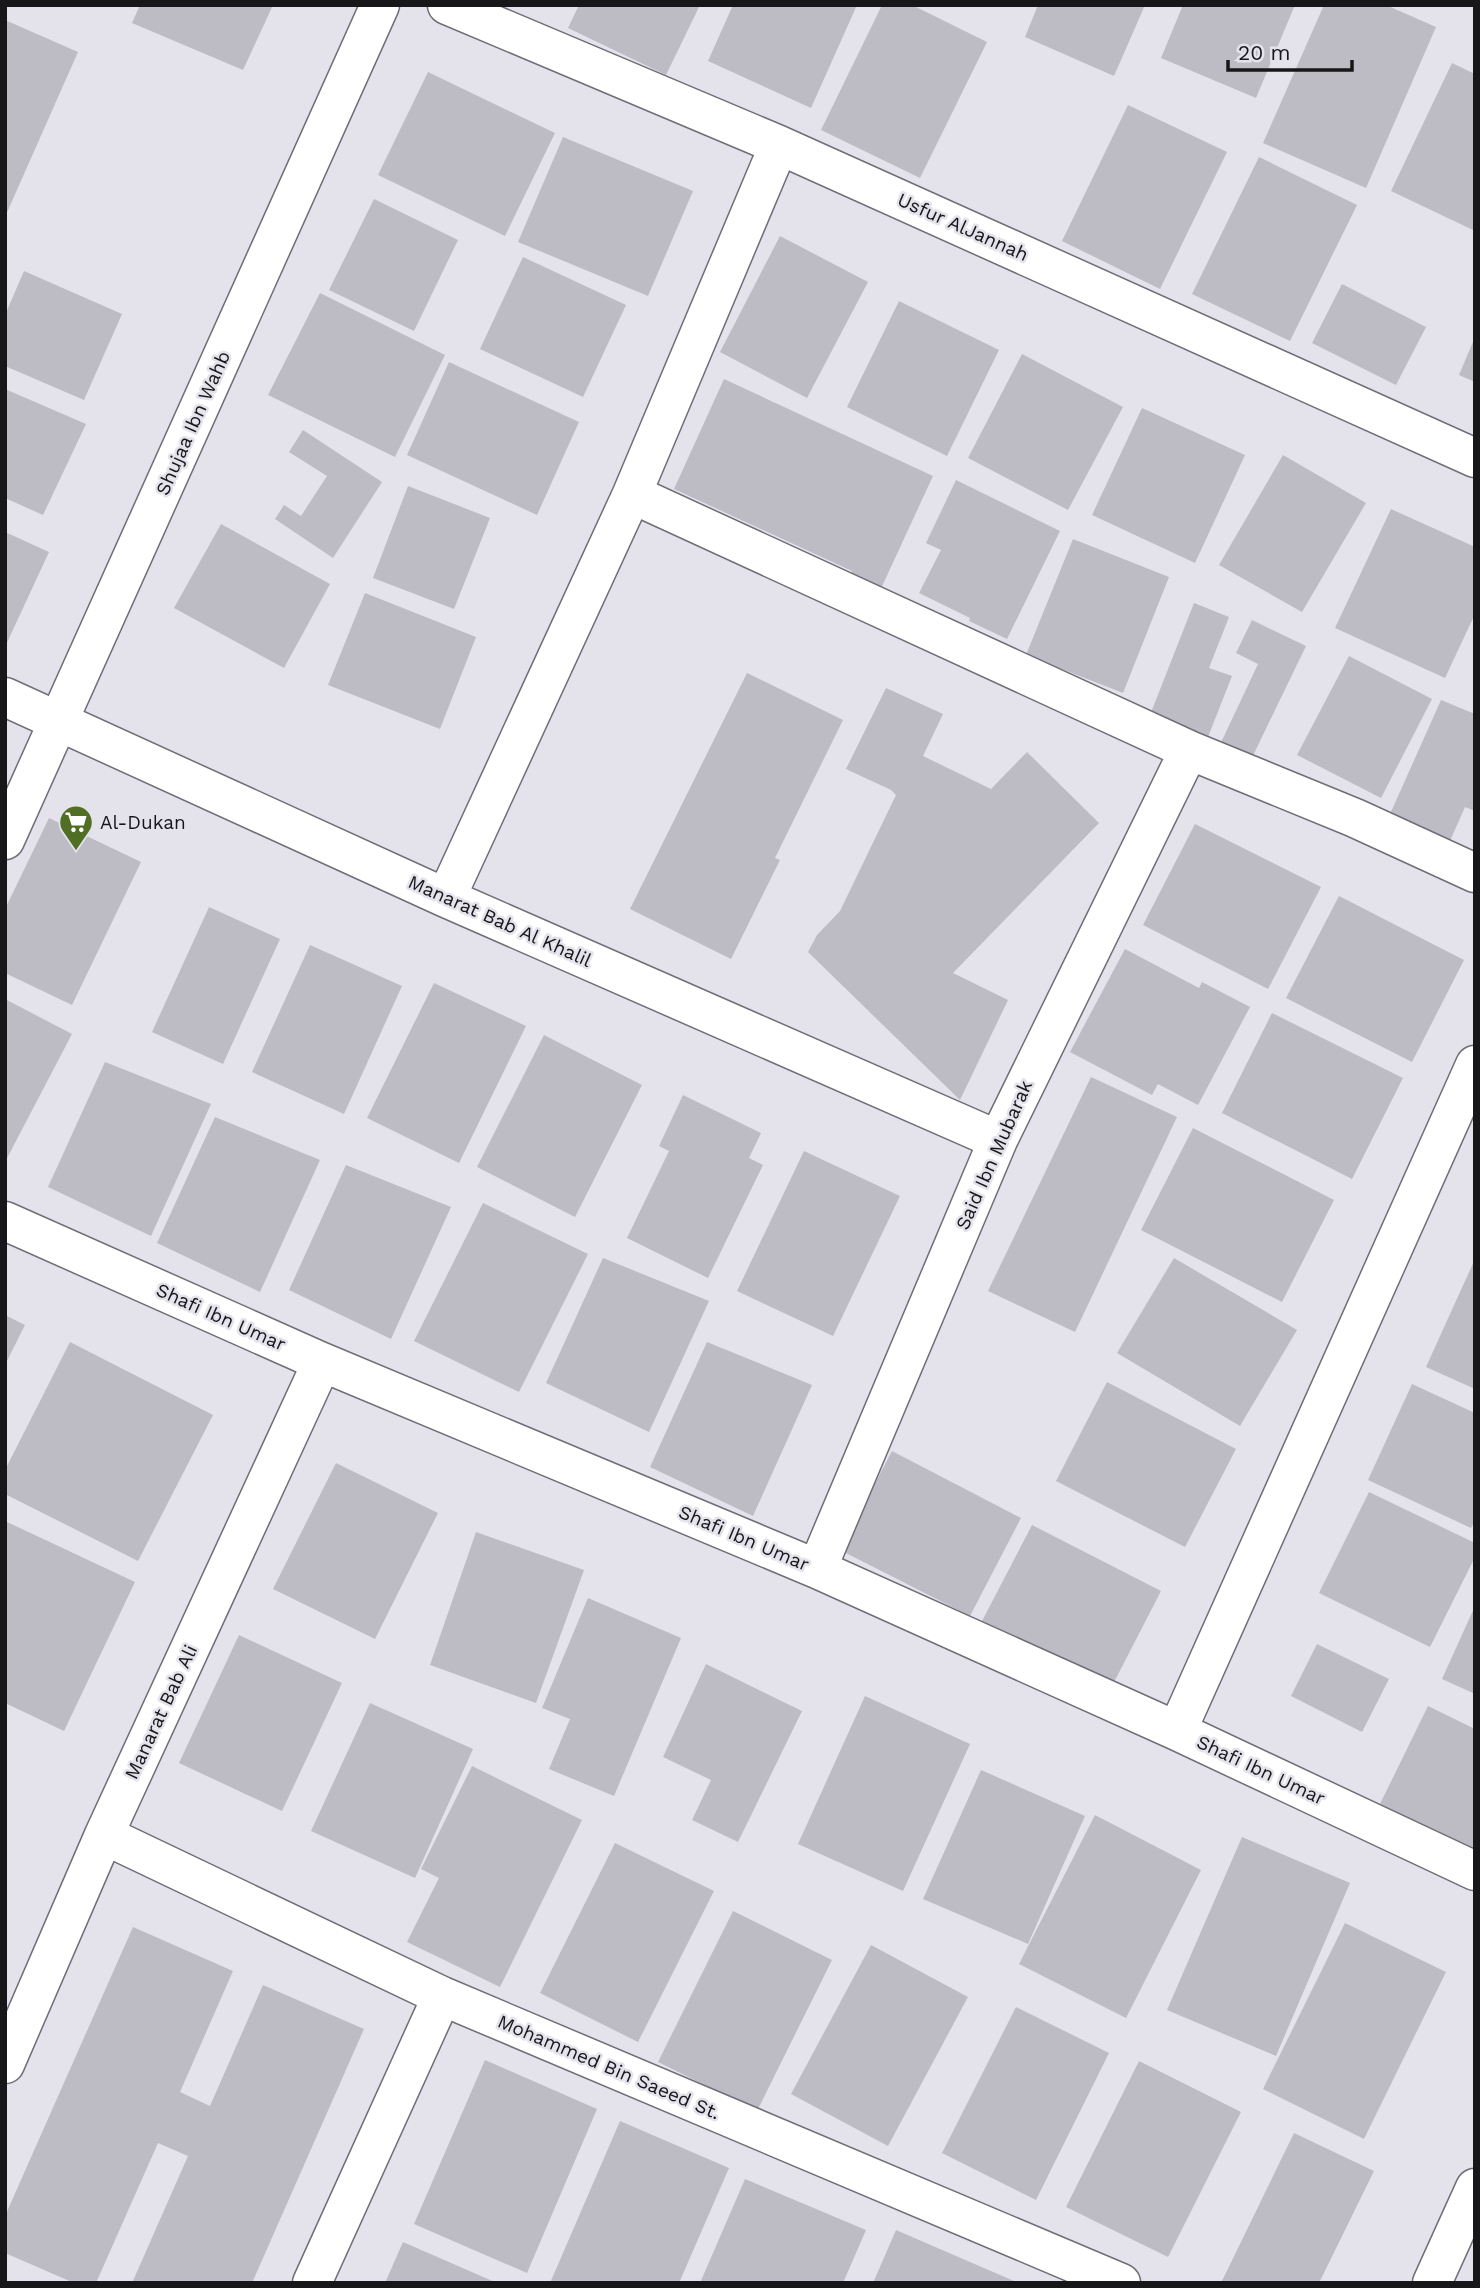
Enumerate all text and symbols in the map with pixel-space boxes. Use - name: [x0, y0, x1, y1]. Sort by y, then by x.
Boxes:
- scale bar: [1228, 28, 1352, 72]
- text: 20 m: [1238, 40, 1290, 65]
- street label: Usfur AlJannah: [894, 188, 1032, 266]
- street label: Shujaa Ibn Wahb: [151, 347, 235, 499]
- supermarket icon: Al-Dukan: [57, 803, 95, 852]
- place label: Al-Dukan: [100, 811, 186, 834]
- street label: Manarat Bab Al Khalil: [405, 870, 595, 972]
- street label: Said Ibn Mubarak: [951, 1076, 1037, 1233]
- street label: Shafi Ibn Umar: [153, 1278, 290, 1356]
- street label: Shafi Ibn Umar: [675, 1500, 813, 1576]
- street label: Manarat Bab Ali: [120, 1641, 202, 1783]
- street label: Shafi Ibn Umar: [1193, 1730, 1329, 1810]
- street label: Mohammed Bin Saeed St.: [494, 2010, 724, 2124]

